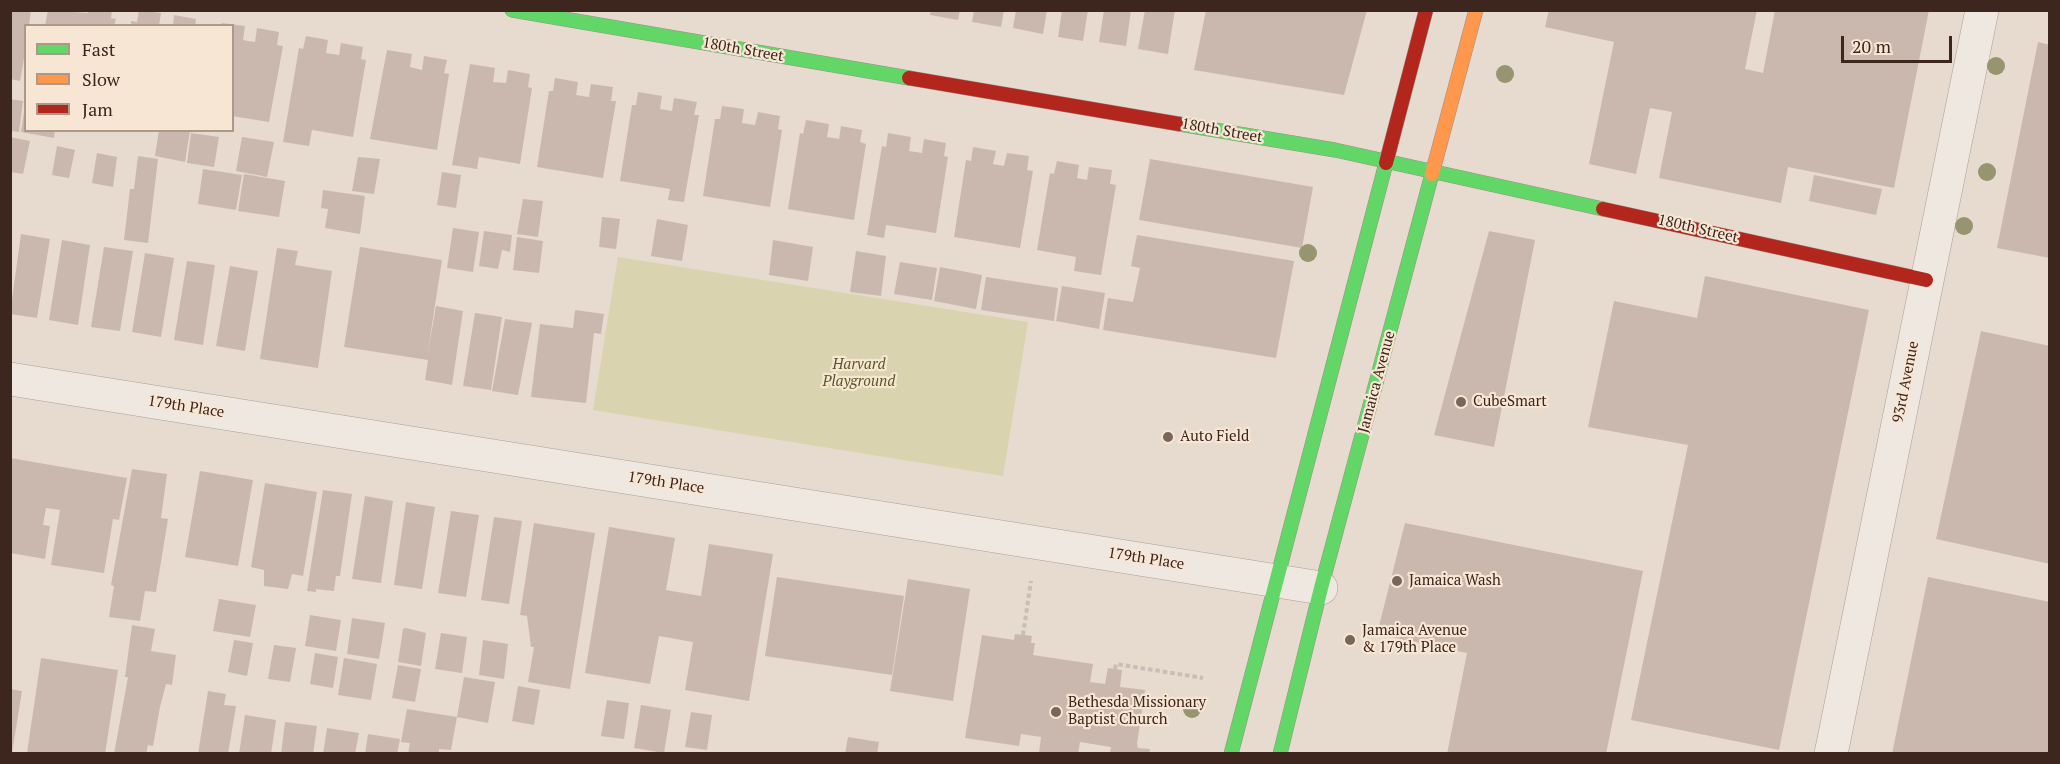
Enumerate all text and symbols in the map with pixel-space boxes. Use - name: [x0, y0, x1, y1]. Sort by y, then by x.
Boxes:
- legend: [24, 24, 234, 132]
- scale bar: [1844, 24, 1955, 62]
- street label: 180th Street: [701, 34, 785, 66]
- text: 20 m: [1852, 34, 1891, 58]
- text: Fast: [82, 37, 115, 61]
- text: Slow: [82, 67, 120, 91]
- text: Jam: [82, 97, 113, 121]
- street label: 180th Street: [1180, 115, 1264, 147]
- street label: 180th Street: [1656, 211, 1740, 247]
- street label: Jamaica Avenue: [1355, 329, 1399, 435]
- street label: 93rd Avenue: [1889, 340, 1923, 424]
- park label: Harvard Playground: [823, 356, 895, 391]
- street label: 179th Place: [146, 392, 226, 422]
- place label: CubeSmart: [1473, 393, 1547, 411]
- marker: CubeSmart: [1454, 395, 1468, 409]
- place label: Auto Field: [1180, 428, 1249, 446]
- marker: Auto Field: [1161, 430, 1175, 444]
- street label: 179th Place: [626, 468, 706, 498]
- street label: 179th Place: [1106, 544, 1186, 574]
- place label: Jamaica Wash: [1409, 572, 1501, 590]
- marker: Jamaica Wash: [1390, 574, 1404, 588]
- place label: Jamaica Avenue & 179th Place: [1362, 622, 1467, 657]
- marker: Jamaica Avenue & 179th Place: [1343, 633, 1357, 647]
- place label: Bethesda Missionary Baptist Church: [1068, 694, 1206, 729]
- marker: Bethesda Missionary Baptist Church: [1049, 705, 1063, 719]

